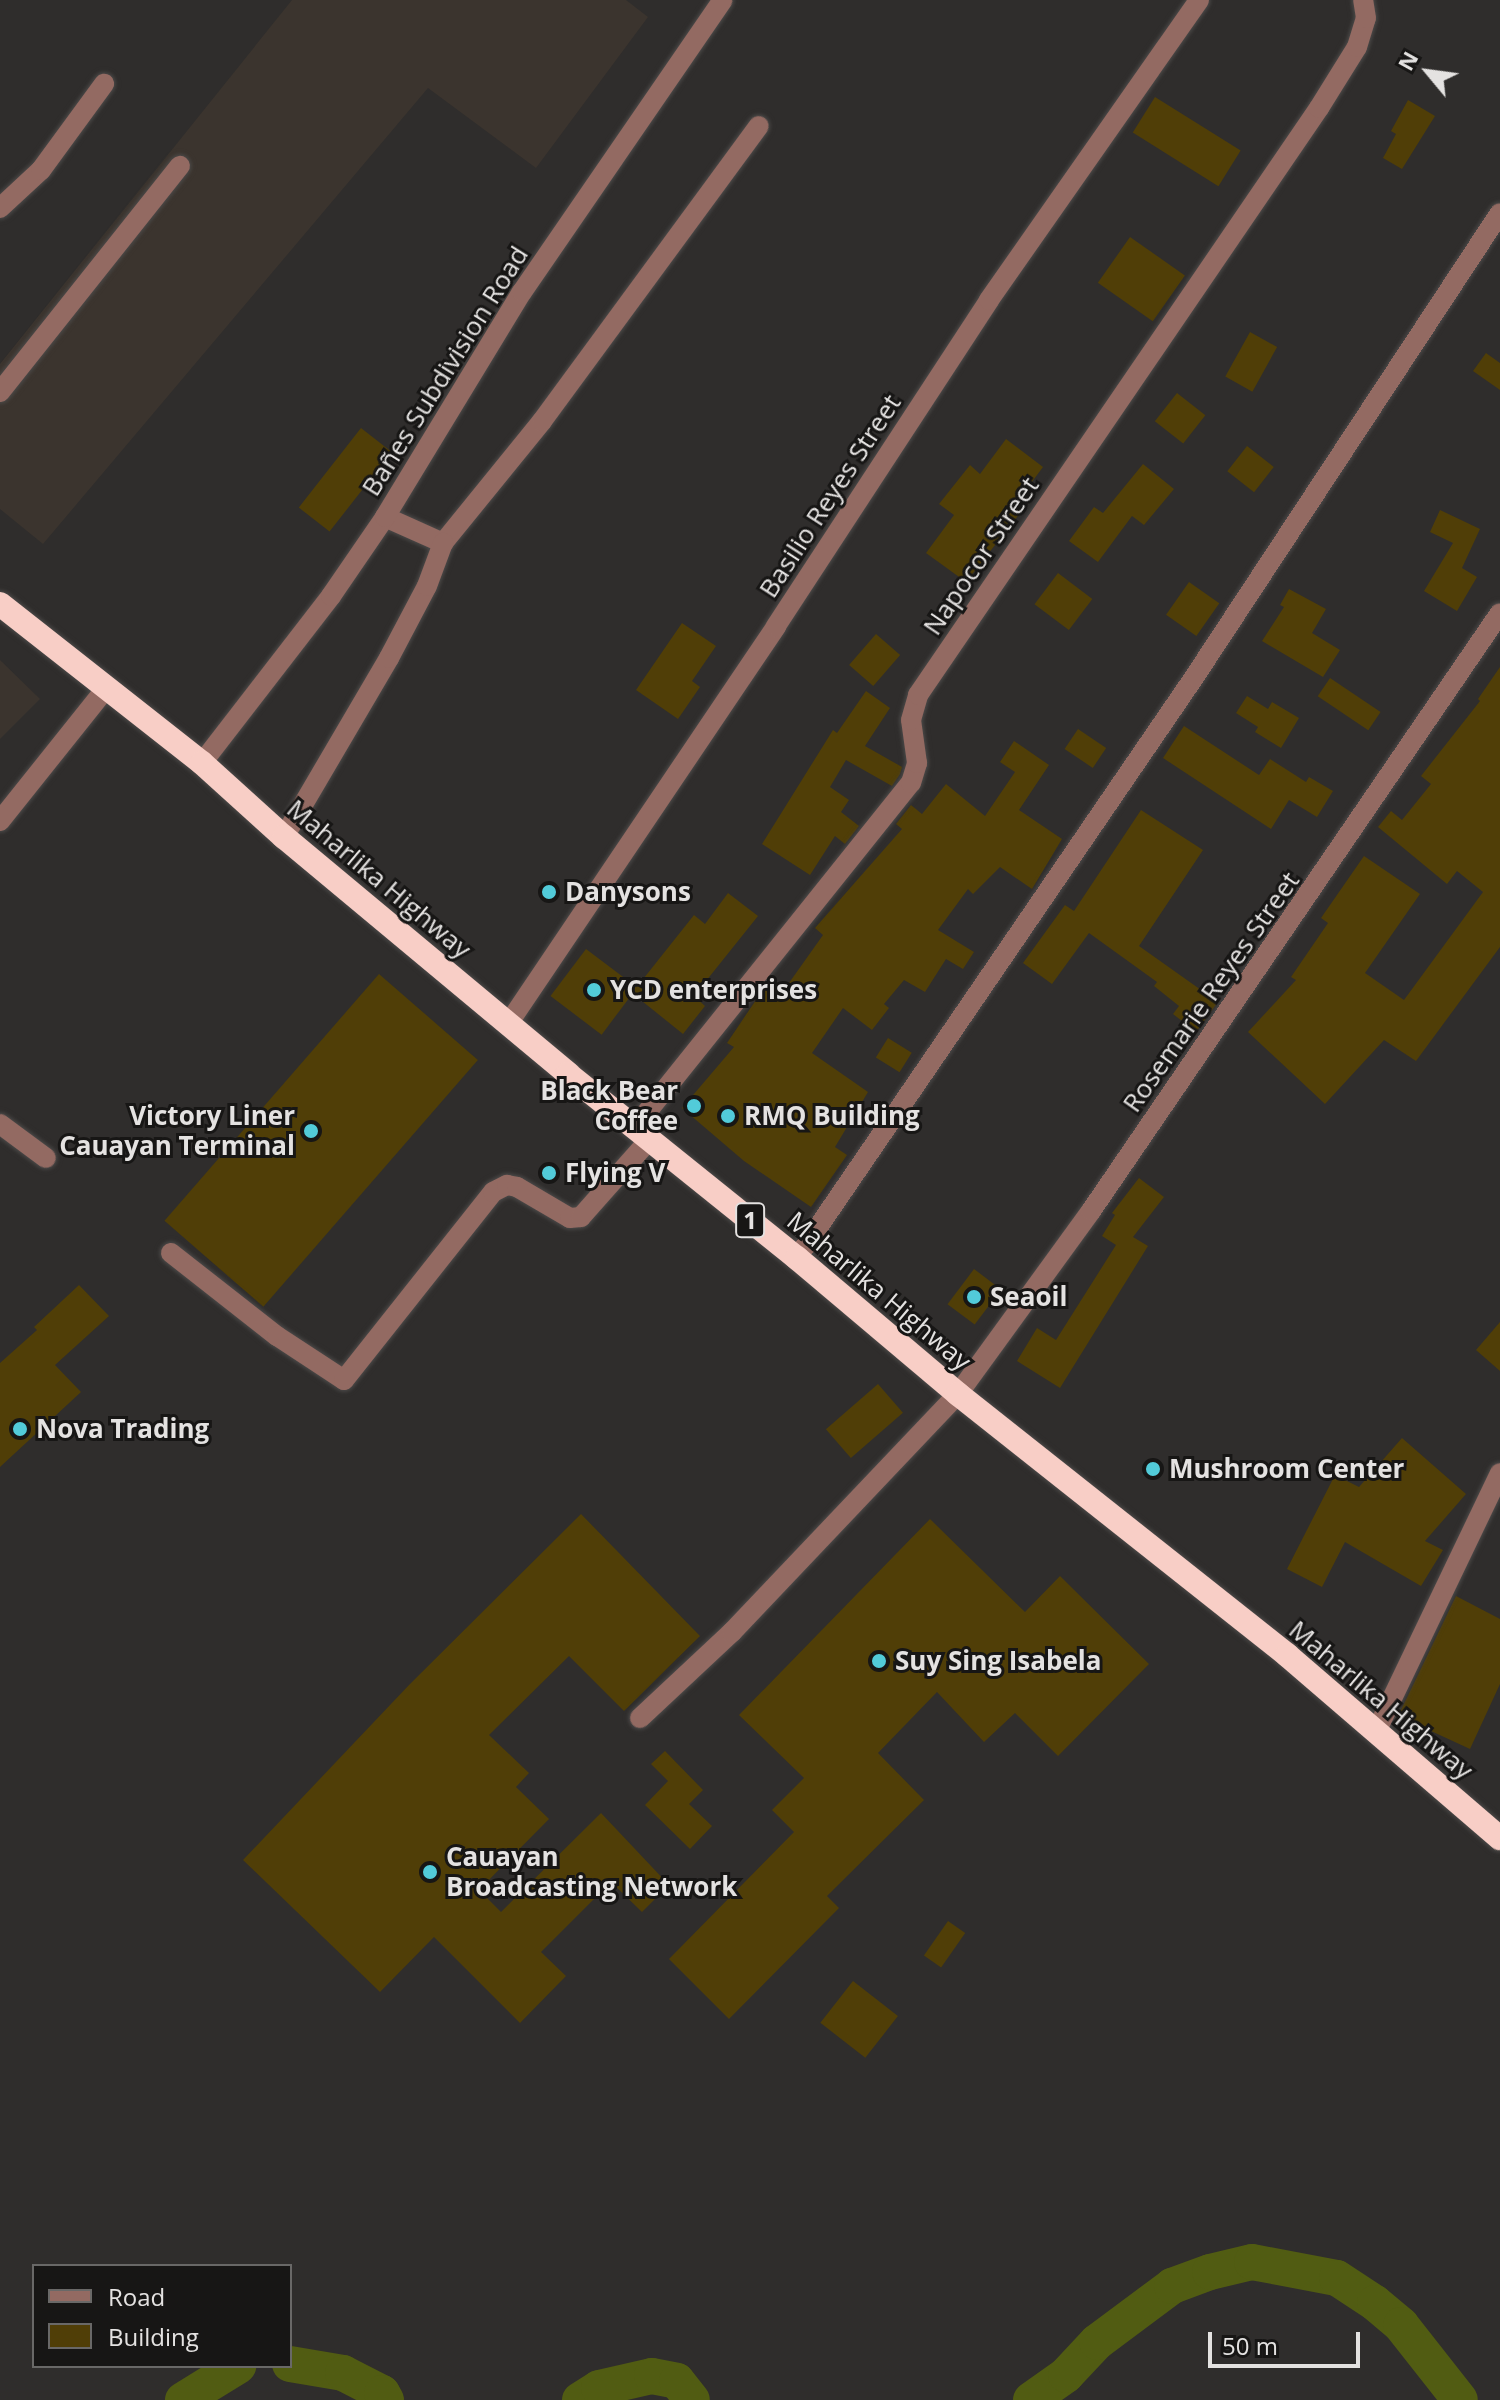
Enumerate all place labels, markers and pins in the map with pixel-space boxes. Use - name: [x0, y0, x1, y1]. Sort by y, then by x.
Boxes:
- place label: Danysons: [565, 876, 691, 908]
- marker: Danysons: [540, 883, 558, 901]
- place label: YCD enterprises: [610, 974, 817, 1006]
- marker: YCD enterprises: [585, 981, 603, 999]
- place label: Black Bear Coffee: [540, 1075, 678, 1136]
- marker: Black Bear Coffee: [685, 1097, 703, 1115]
- place label: Victory Liner Cauayan Terminal: [59, 1100, 295, 1162]
- place label: RMQ Building: [744, 1100, 920, 1132]
- marker: RMQ Building: [719, 1107, 737, 1125]
- marker: Victory Liner Cauayan Terminal: [302, 1122, 320, 1140]
- place label: Flying V: [565, 1157, 665, 1189]
- marker: Flying V: [540, 1164, 558, 1182]
- place label: Seaoil: [990, 1281, 1067, 1313]
- marker: Seaoil: [965, 1288, 983, 1306]
- place label: Nova Trading: [36, 1413, 209, 1445]
- marker: Nova Trading: [11, 1420, 29, 1438]
- place label: Mushroom Center: [1169, 1453, 1404, 1485]
- marker: Mushroom Center: [1144, 1460, 1162, 1478]
- place label: Suy Sing Isabela: [895, 1645, 1101, 1677]
- marker: Suy Sing Isabela: [870, 1652, 888, 1670]
- place label: Cauayan Broadcasting Network: [446, 1841, 737, 1902]
- marker: Cauayan Broadcasting Network: [421, 1863, 439, 1881]

